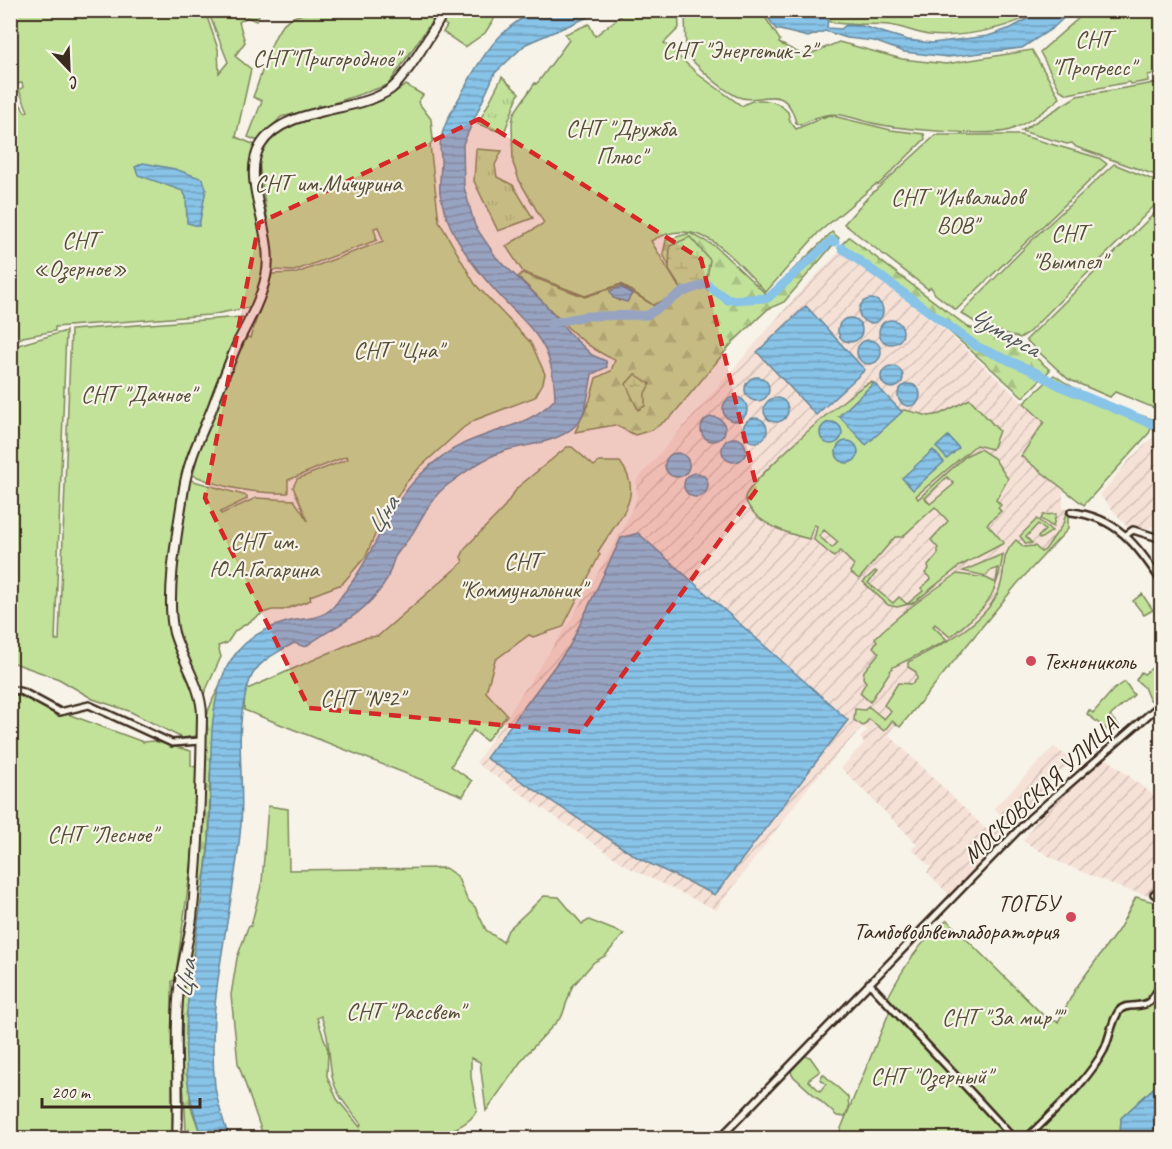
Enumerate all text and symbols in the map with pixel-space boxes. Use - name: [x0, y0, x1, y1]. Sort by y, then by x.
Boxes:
- park label: СНТ "Прогресс": [1051, 24, 1140, 82]
- park label: СНТ "Энергетик-2": [662, 35, 821, 65]
- north arrow: [39, 39, 99, 99]
- park label: СНТ"Пригородное": [253, 43, 405, 73]
- text: С: [65, 71, 82, 93]
- park label: СНТ "Дружба Плюс": [566, 113, 678, 171]
- park label: СНТ им.Мичурина: [254, 168, 403, 198]
- park label: СНТ "Инвалидов ВОВ": [891, 182, 1027, 240]
- park label: СНТ "Вымпел": [1032, 218, 1111, 276]
- park label: СНТ «Озерное»: [33, 225, 127, 284]
- water label: Чумарса: [962, 299, 1049, 366]
- park label: СНТ "Цна": [353, 335, 448, 365]
- park label: СНТ "Дачное": [81, 379, 201, 409]
- water label: Цна: [358, 487, 408, 540]
- park label: СНТ им. Ю.А.Гагарина: [209, 526, 320, 584]
- park label: СНТ "Коммунальник": [458, 546, 591, 604]
- place label: Технониколь: [1043, 646, 1137, 676]
- marker: Технониколь: [1024, 654, 1038, 668]
- park label: СНТ "№2": [320, 683, 409, 713]
- street label: МОСКОВСКАЯ УЛИЦА: [956, 710, 1125, 870]
- park label: СНТ "Лесное": [47, 819, 162, 849]
- place label: ТОГБУ Тамбовоблветлаборатория: [853, 888, 1063, 946]
- marker: ТОГБУ Тамбовоблветлаборатория: [1064, 910, 1078, 924]
- water label: Цна: [166, 955, 204, 1001]
- park label: СНТ "Рассвет": [346, 996, 469, 1026]
- park label: СНТ "За мир"": [942, 1002, 1068, 1032]
- park label: СНТ "Озерный": [870, 1061, 997, 1092]
- scale bar: [42, 1071, 200, 1109]
- text: 200 m: [51, 1081, 92, 1103]

